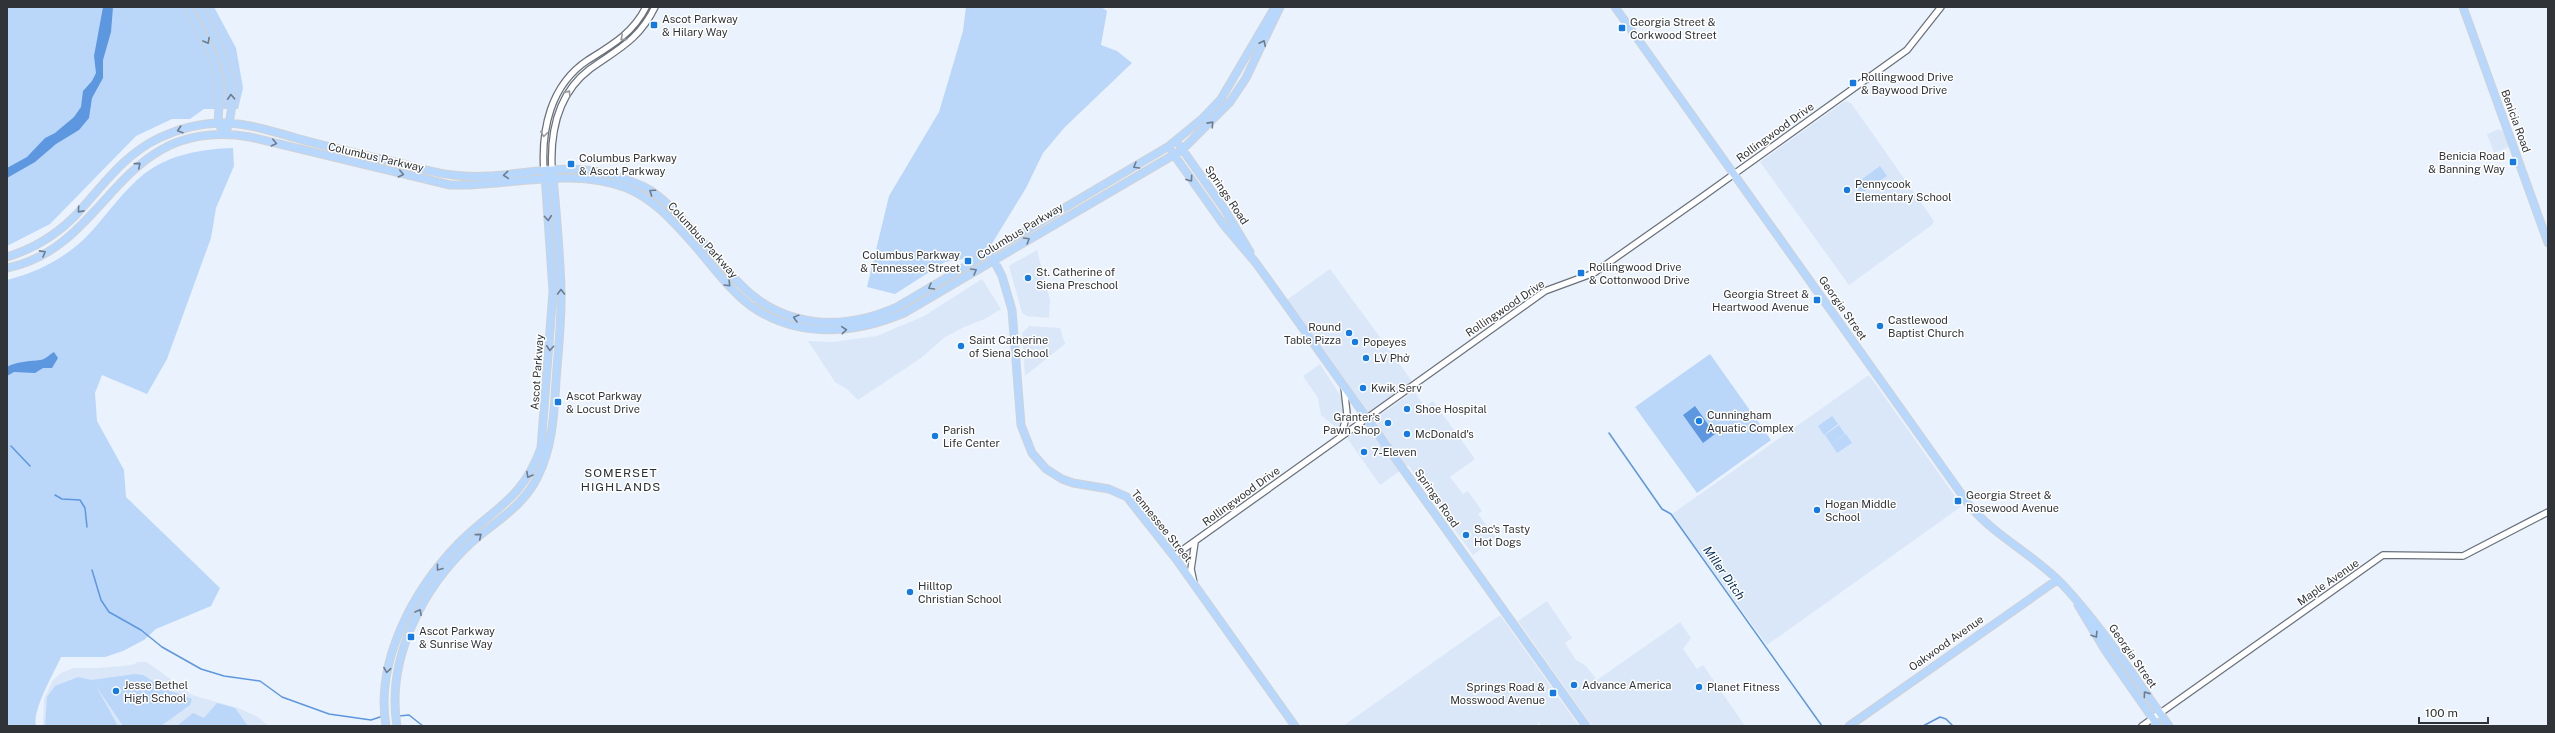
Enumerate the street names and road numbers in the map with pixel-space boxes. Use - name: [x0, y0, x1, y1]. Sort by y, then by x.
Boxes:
- street label: Benicia Road: [2499, 88, 2533, 154]
- street label: Rollingwood Drive: [1734, 100, 1816, 164]
- street label: Columbus Parkway: [327, 140, 425, 174]
- street label: Springs Road: [1203, 163, 1251, 227]
- street label: Columbus Parkway: [666, 200, 740, 280]
- street label: Columbus Parkway: [975, 201, 1065, 261]
- street label: Georgia Street: [1817, 274, 1869, 342]
- street label: Rollingwood Drive: [1463, 277, 1547, 339]
- street label: Ascot Parkway: [528, 334, 546, 410]
- street label: Rollingwood Drive: [1200, 464, 1282, 528]
- street label: Springs Road: [1413, 467, 1461, 529]
- street label: Tennessee Street: [1129, 488, 1195, 564]
- street label: Maple Avenue: [2295, 556, 2361, 608]
- street label: Oakwood Avenue: [1906, 613, 1986, 673]
- street label: Georgia Street: [2107, 622, 2159, 690]

